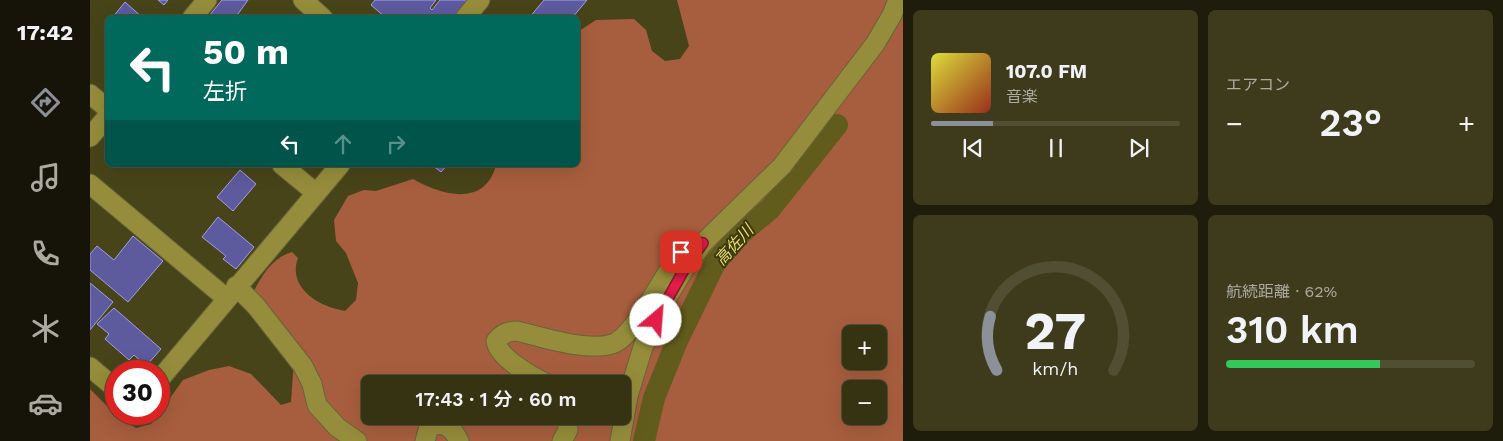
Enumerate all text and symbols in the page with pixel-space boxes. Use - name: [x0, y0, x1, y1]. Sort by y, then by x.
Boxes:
- text: 17:42: [17, 20, 73, 45]
- text: 50 m: [203, 31, 289, 73]
- icon: left: [120, 35, 185, 100]
- text: 107.0 FM: [1006, 60, 1087, 83]
- text: エアコン: [1226, 75, 1290, 94]
- text: 左折: [203, 79, 247, 104]
- icon: directions: [28, 85, 63, 120]
- text: 音楽: [1006, 87, 1038, 106]
- text: 23°: [1319, 101, 1382, 145]
- text: −: [1226, 107, 1243, 140]
- text: +: [1458, 107, 1475, 140]
- icon: left: [276, 130, 304, 158]
- icon: ahead: [329, 130, 357, 158]
- icon: right: [382, 130, 410, 158]
- icon: previous: [959, 134, 987, 162]
- icon: pause: [1042, 134, 1070, 162]
- icon: next: [1125, 134, 1153, 162]
- icon: music: [28, 160, 63, 195]
- water label: 高佐川: [711, 219, 758, 269]
- pin: [660, 231, 702, 273]
- icon: phone: [28, 236, 63, 271]
- icon: arrive: [667, 238, 695, 266]
- text: 航続距離 · 62%: [1226, 282, 1337, 301]
- position arrow: [629, 293, 681, 345]
- text: 27: [1025, 301, 1086, 362]
- text: 310 km: [1226, 308, 1359, 352]
- icon: climate: [28, 311, 63, 346]
- map controls: [842, 325, 887, 425]
- button: +: [842, 325, 887, 370]
- text: km/h: [1032, 358, 1079, 379]
- speed limit sign: 30: [105, 360, 170, 425]
- button: −: [842, 380, 887, 425]
- icon: car: [28, 386, 63, 421]
- text: 17:43 · 1 分 · 60 m: [416, 388, 576, 411]

